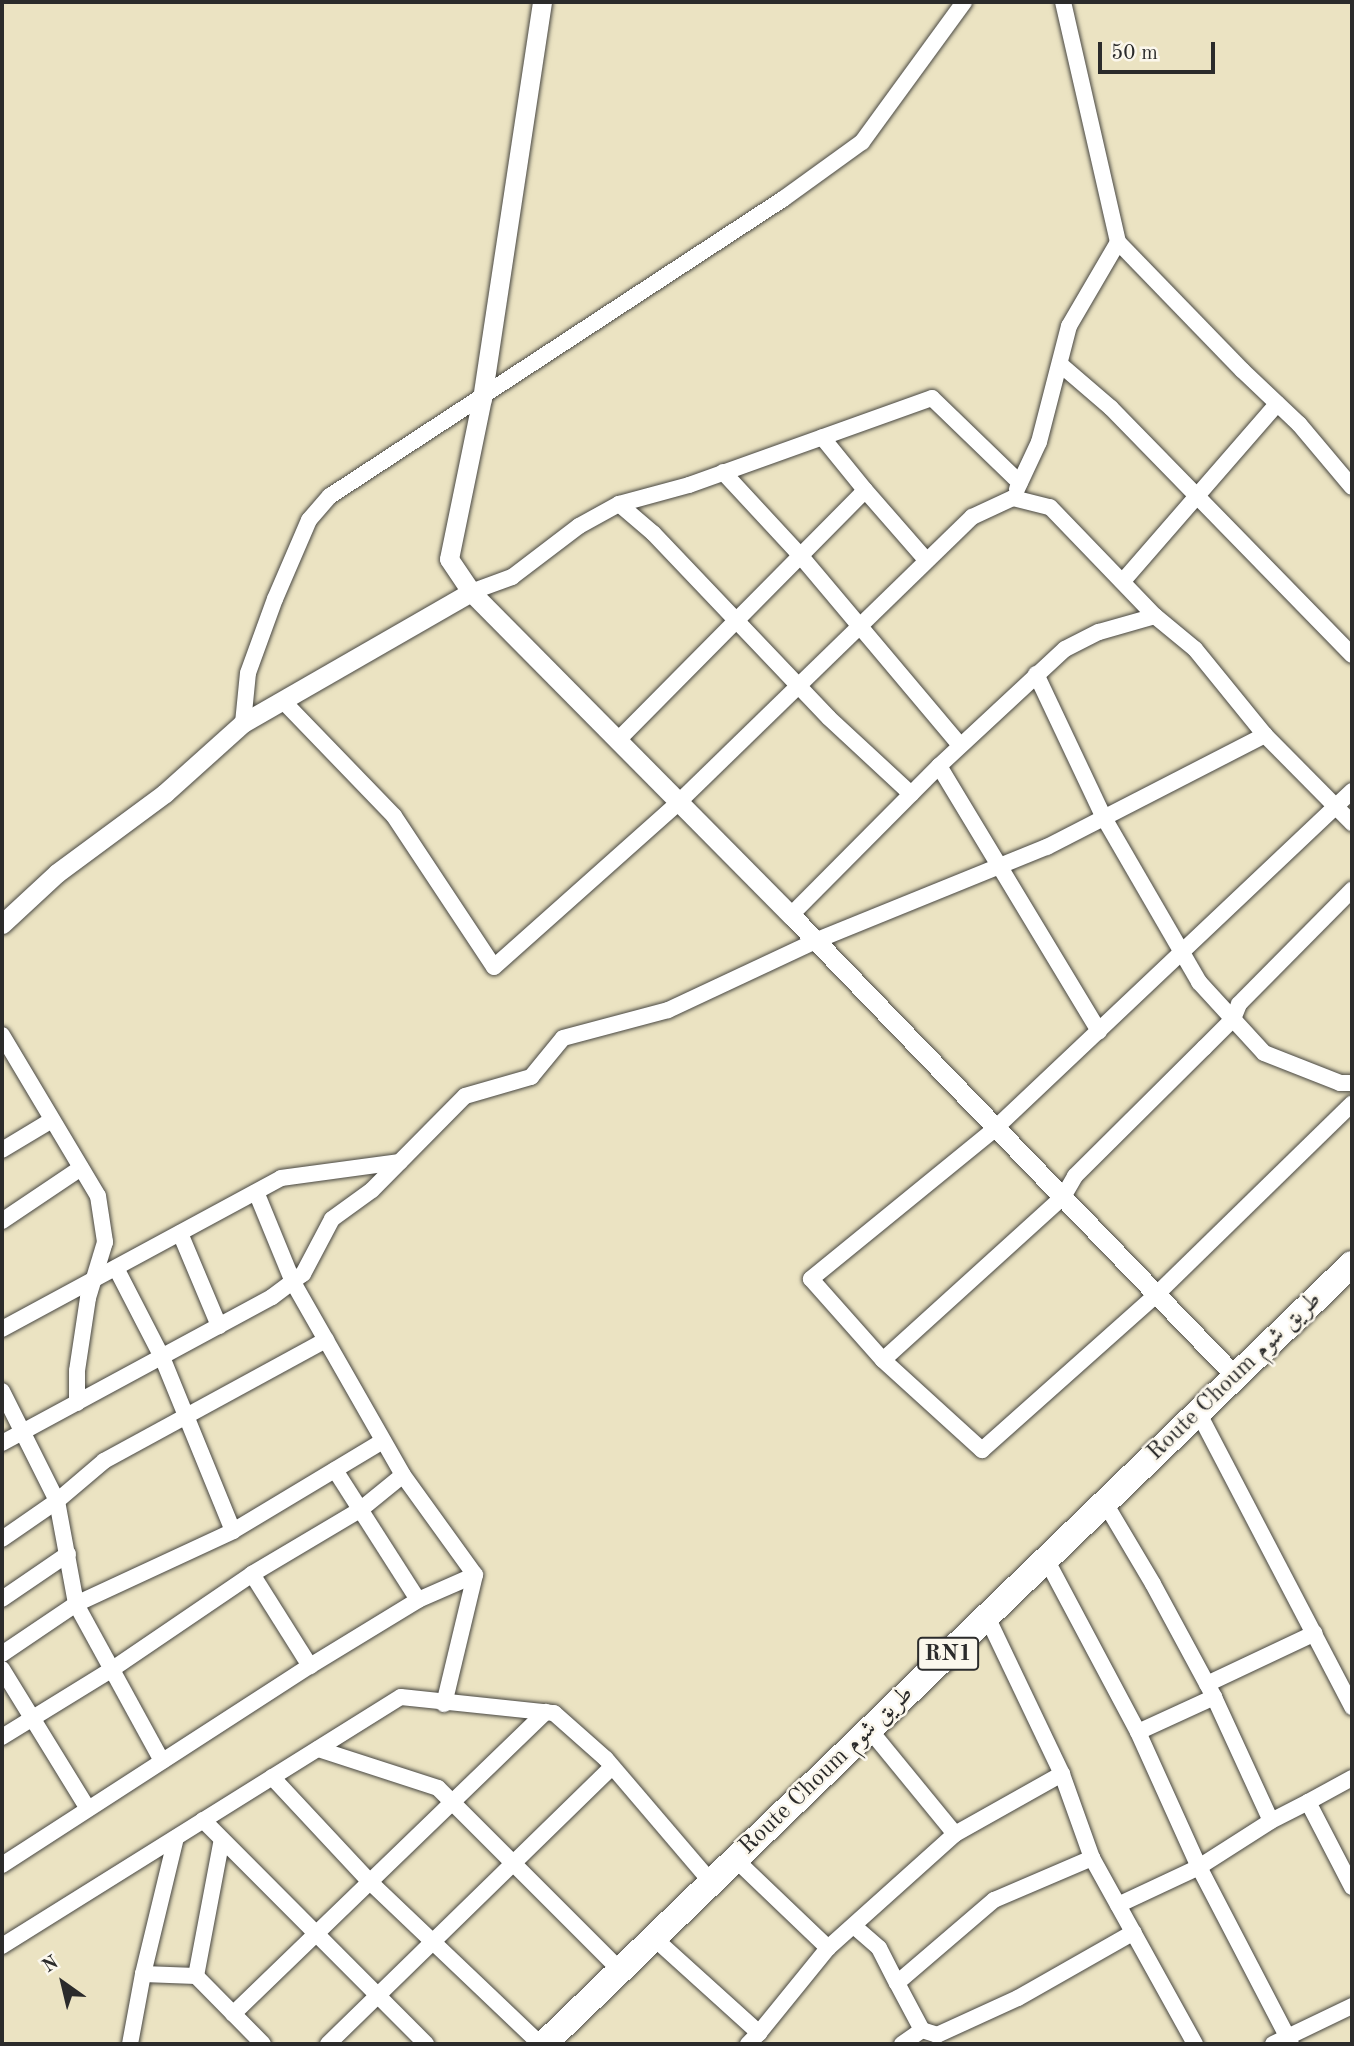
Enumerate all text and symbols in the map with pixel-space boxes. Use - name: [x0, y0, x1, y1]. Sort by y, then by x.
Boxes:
- scale bar: [1102, 28, 1219, 72]
- text: 50 m: [1111, 43, 1158, 64]
- street label: Route Choum طريق شوم: [1142, 1286, 1328, 1468]
- road number: RN1: [916, 1634, 979, 1674]
- street label: Route Choum طريق شوم: [734, 1680, 920, 1862]
- north arrow: [28, 1948, 98, 2018]
- text: N: [40, 1953, 62, 1977]

